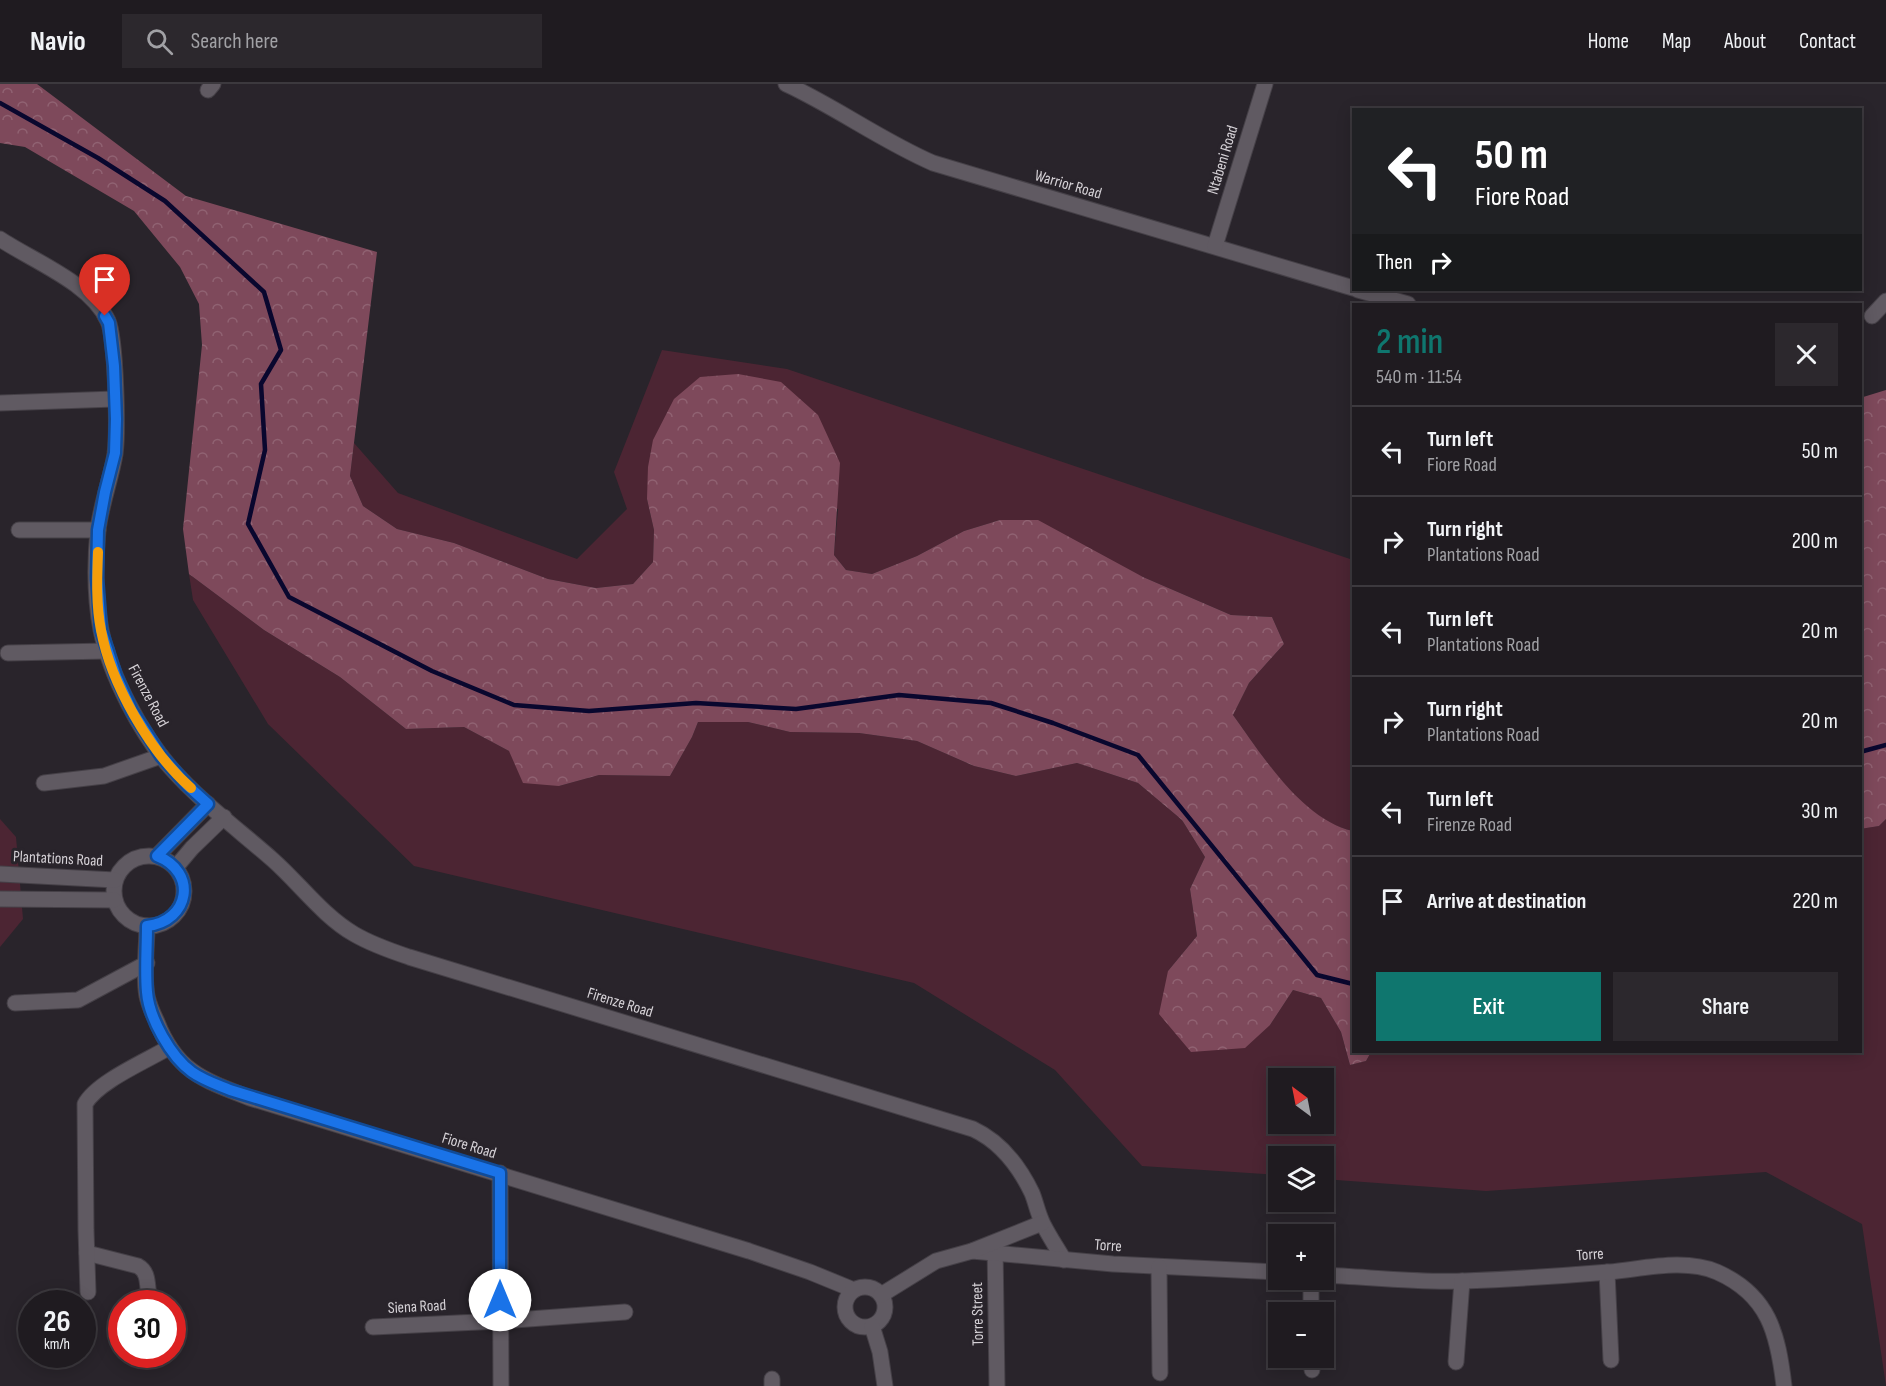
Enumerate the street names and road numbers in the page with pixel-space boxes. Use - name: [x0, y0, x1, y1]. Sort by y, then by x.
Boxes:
- street label: Ntabeni Road: [1204, 123, 1242, 197]
- street label: Warrior Road: [1032, 166, 1104, 204]
- street label: Firenze Road: [124, 661, 172, 731]
- street label: Plantations Road: [13, 847, 103, 871]
- street label: Firenze Road: [585, 984, 655, 1022]
- street label: Fiore Road: [439, 1129, 499, 1163]
- street label: Torre: [1094, 1236, 1122, 1256]
- street label: Torre: [1576, 1245, 1604, 1265]
- street label: Torre Street: [968, 1282, 988, 1346]
- street label: Siena Road: [387, 1296, 447, 1318]

